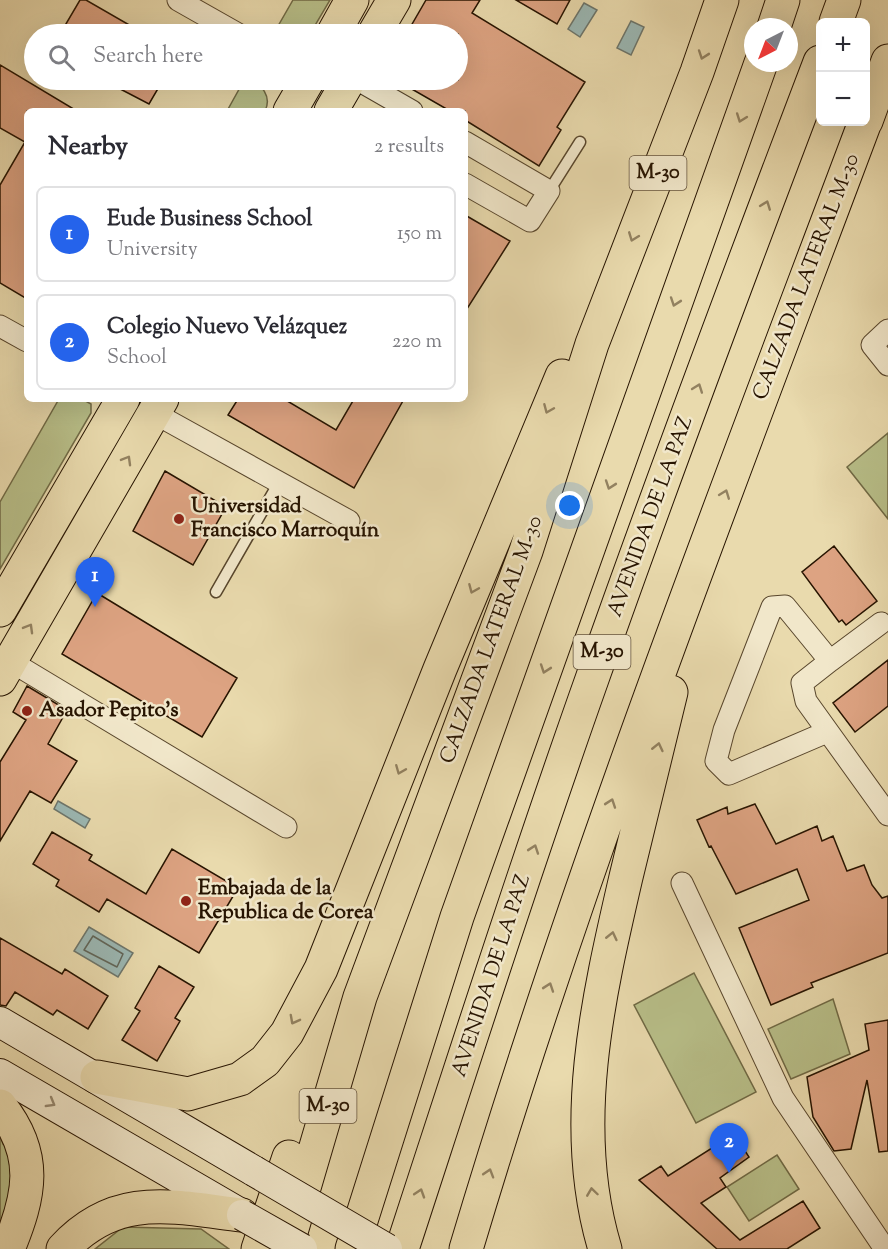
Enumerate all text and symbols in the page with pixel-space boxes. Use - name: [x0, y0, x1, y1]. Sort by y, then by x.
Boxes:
- north arrow: [744, 18, 798, 72]
- map controls: [816, 18, 870, 126]
- button: +: [816, 18, 870, 72]
- search box: [24, 24, 468, 90]
- icon: search: [45, 41, 78, 74]
- text: Search here: [93, 41, 203, 73]
- one-way arrow: [697, 49, 710, 60]
- button: −: [816, 72, 870, 126]
- one-way arrow: [735, 112, 748, 123]
- text: Nearby: [48, 129, 128, 166]
- text: 2 results: [374, 133, 444, 162]
- street label: CALZADA LATERAL M-30: [746, 149, 868, 405]
- road number: M-30: [630, 156, 686, 190]
- one-way arrow: [759, 200, 771, 211]
- text: Eude Business School: [107, 204, 312, 236]
- text: 1: [66, 220, 73, 249]
- text: 150 m: [397, 220, 442, 249]
- one-way arrow: [628, 231, 640, 242]
- text: University: [107, 236, 198, 265]
- one-way arrow: [669, 296, 682, 306]
- text: Colegio Nuevo Velázquez: [107, 312, 347, 344]
- text: 2: [65, 328, 74, 357]
- text: 220 m: [392, 328, 442, 357]
- text: School: [107, 344, 167, 373]
- one-way arrow: [690, 383, 703, 394]
- one-way arrow: [543, 403, 555, 414]
- street label: AVENIDA DE LA PAZ: [601, 412, 701, 621]
- one-way arrow: [120, 456, 131, 466]
- one-way arrow: [604, 479, 617, 490]
- one-way arrow: [718, 489, 731, 499]
- your location: [555, 491, 584, 520]
- place label: Universidad Francisco Marroquín: [191, 492, 380, 546]
- marker: Universidad Francisco Marroquín: [172, 512, 186, 526]
- street label: CALZADA LATERAL M-30: [433, 512, 551, 768]
- pin: 1: [76, 558, 115, 607]
- one-way arrow: [468, 583, 480, 594]
- one-way arrow: [22, 624, 33, 635]
- road number: M-30: [574, 635, 630, 669]
- one-way arrow: [539, 663, 552, 674]
- place label: Asador Pepito's: [39, 696, 178, 726]
- marker: Asador Pepito's: [20, 704, 34, 718]
- one-way arrow: [650, 742, 663, 752]
- one-way arrow: [395, 764, 407, 775]
- one-way arrow: [604, 798, 617, 809]
- one-way arrow: [527, 844, 539, 855]
- street label: AVENIDA DE LA PAZ: [445, 871, 539, 1081]
- place label: Embajada de la Republica de Corea: [198, 874, 374, 928]
- marker: Embajada de la Republica de Corea: [179, 894, 193, 908]
- one-way arrow: [605, 932, 618, 942]
- one-way arrow: [542, 982, 554, 993]
- one-way arrow: [290, 1014, 301, 1025]
- road number: M-30: [300, 1089, 356, 1123]
- one-way arrow: [44, 1096, 55, 1108]
- pin: 2: [710, 1124, 748, 1173]
- one-way arrow: [482, 1168, 494, 1179]
- one-way arrow: [413, 1188, 426, 1199]
- one-way arrow: [586, 1188, 598, 1197]

